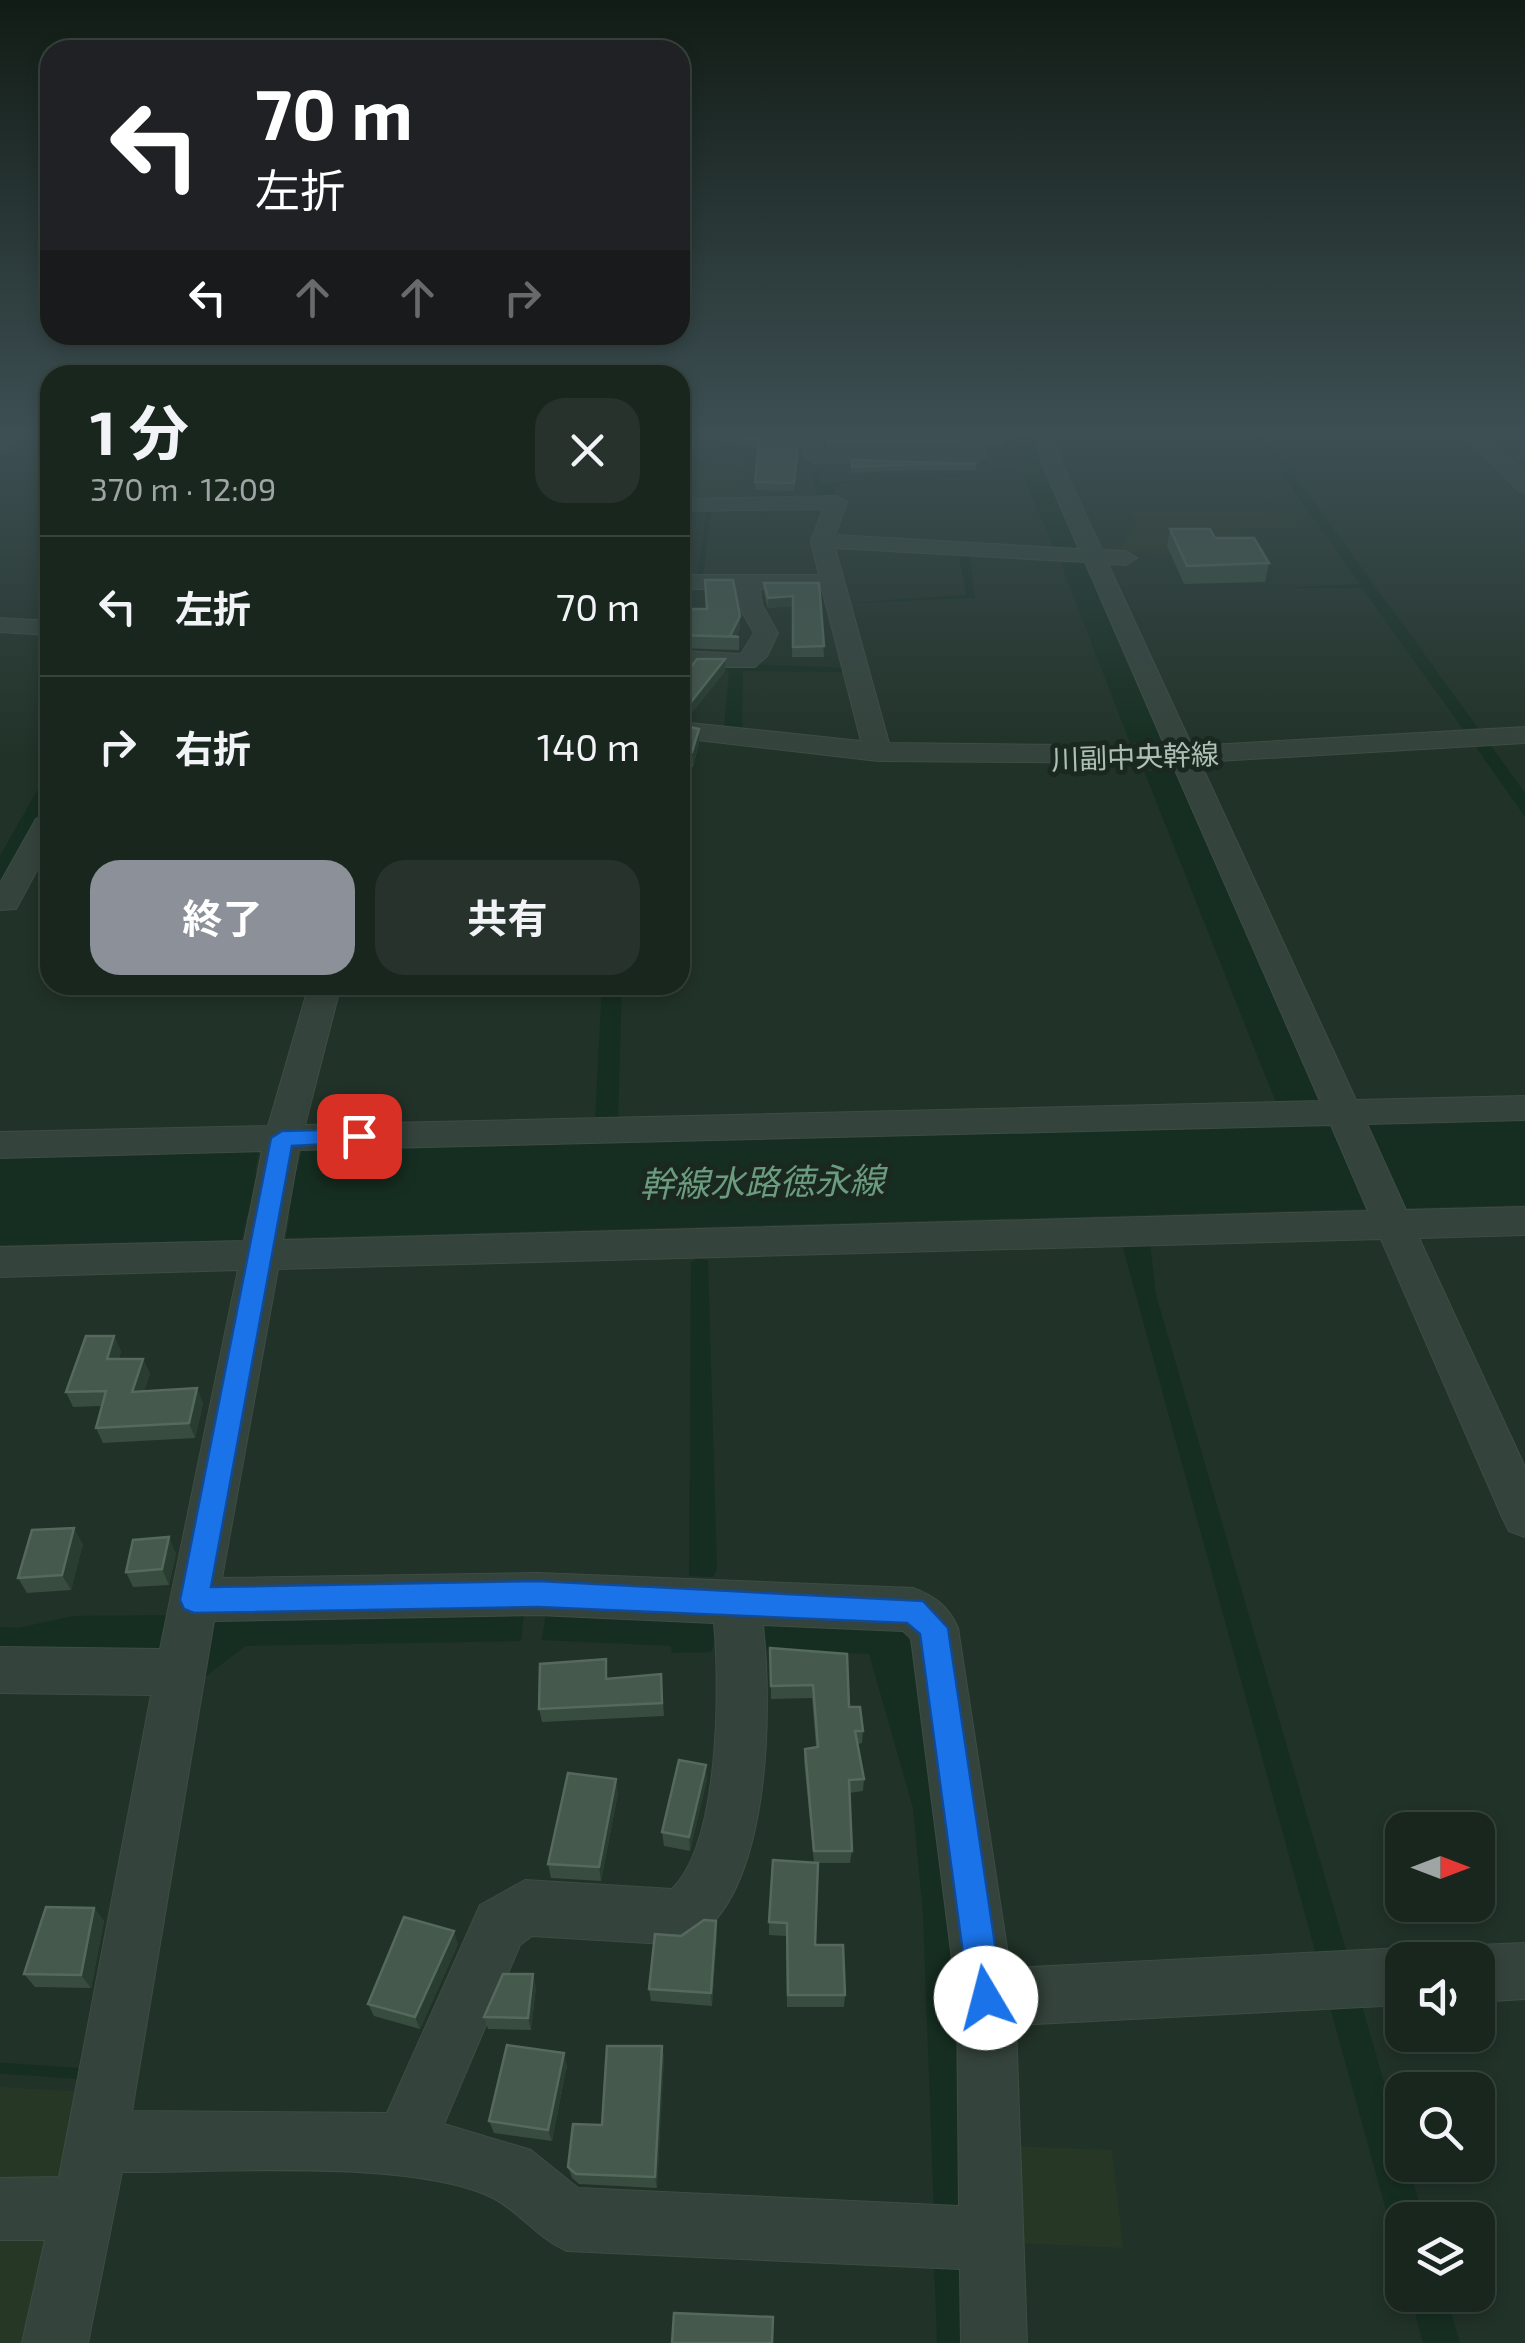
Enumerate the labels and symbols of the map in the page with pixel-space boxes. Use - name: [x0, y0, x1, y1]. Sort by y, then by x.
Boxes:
- street label: 川副中央幹線: [1050, 736, 1220, 776]
- pin: [317, 1094, 402, 1179]
- water label: 幹線水路徳永線: [639, 1158, 889, 1204]
- north arrow: [1385, 1812, 1495, 1922]
- position arrow: [934, 1946, 1038, 2050]

